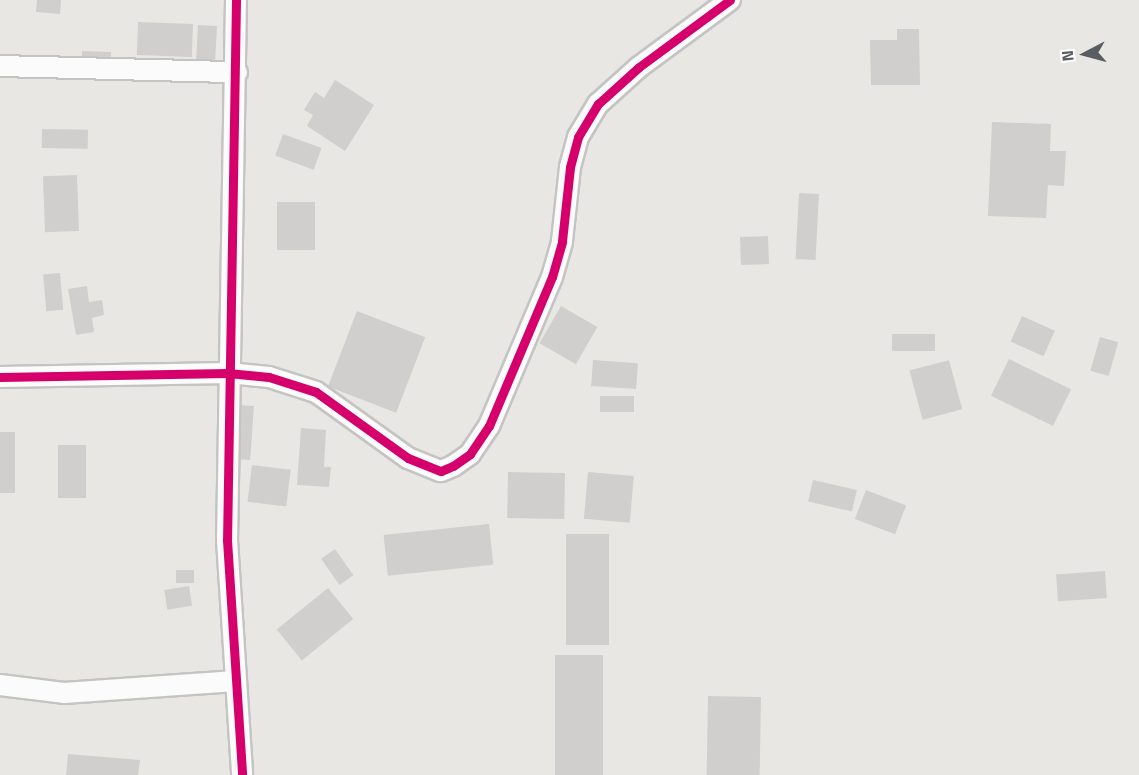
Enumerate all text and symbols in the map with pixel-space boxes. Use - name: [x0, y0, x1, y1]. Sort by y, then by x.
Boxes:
- north arrow: [1055, 24, 1115, 84]
- text: N: [1055, 49, 1080, 63]

